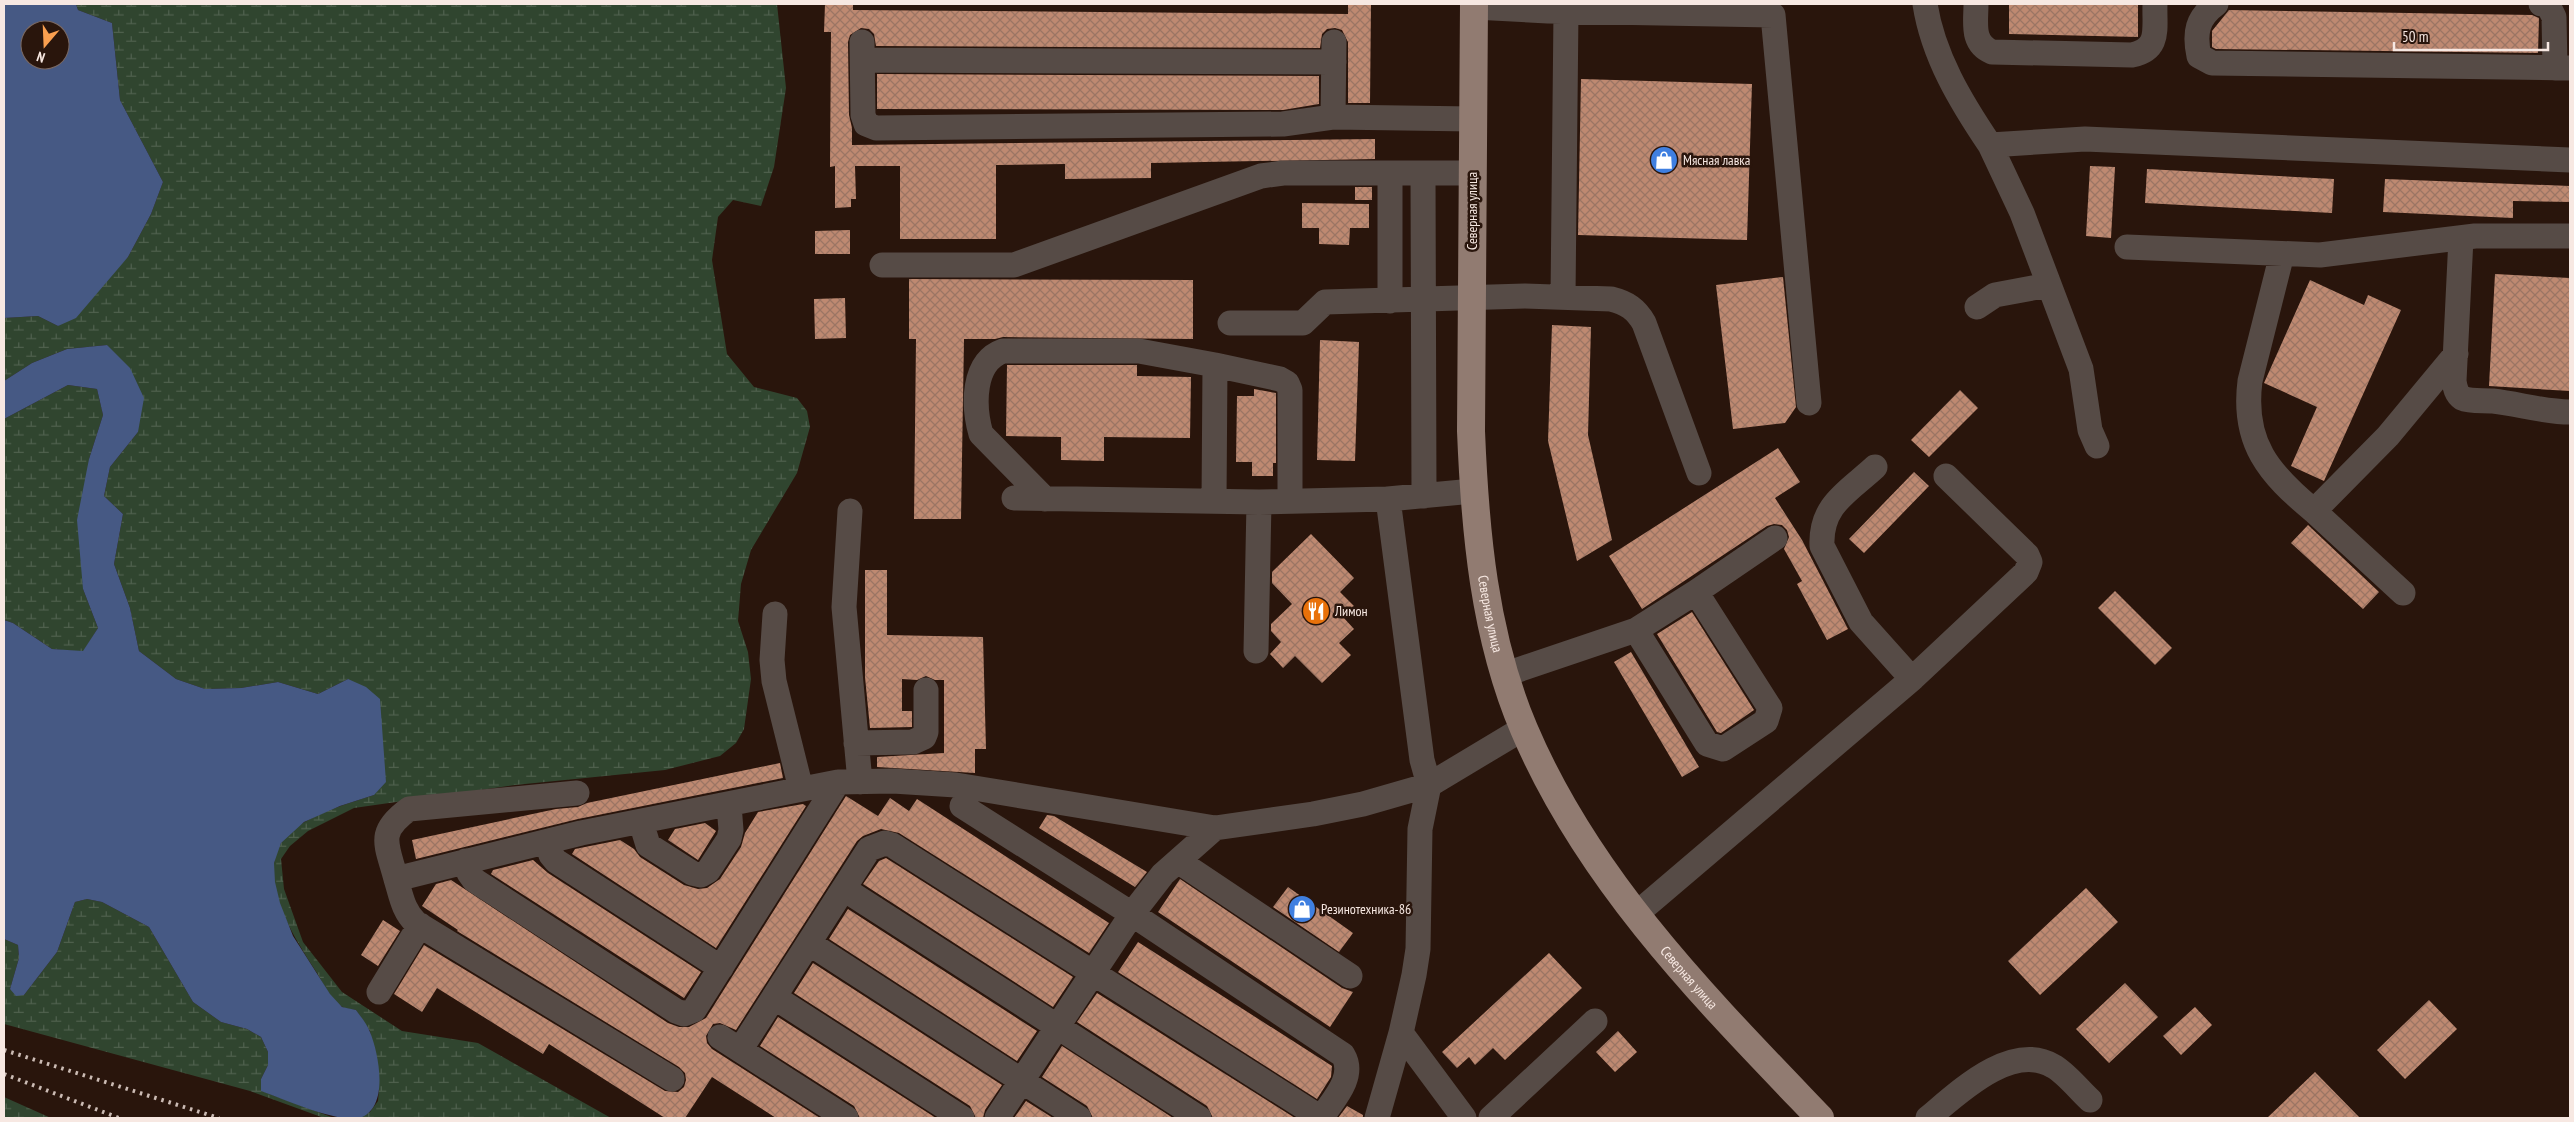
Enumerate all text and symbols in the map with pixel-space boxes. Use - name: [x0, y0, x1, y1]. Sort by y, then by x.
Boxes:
- north arrow: [20, 20, 70, 70]
- scale bar: [2394, 20, 2548, 52]
- text: 50 m: [2402, 27, 2428, 46]
- text: N: [34, 48, 47, 67]
- shop icon: Мясная лавка: [1649, 145, 1679, 175]
- place label: Мясная лавка: [1683, 151, 1750, 169]
- street label: Северная улица: [1463, 172, 1481, 250]
- street label: Северная улица: [1474, 574, 1507, 654]
- restaurant icon: Лимон: [1301, 596, 1331, 626]
- place label: Лимон: [1334, 602, 1368, 620]
- shop icon: Резинотехника-86: [1287, 894, 1317, 924]
- place label: Резинотехника-86: [1321, 900, 1411, 918]
- street label: Северная улица: [1656, 942, 1722, 1013]

